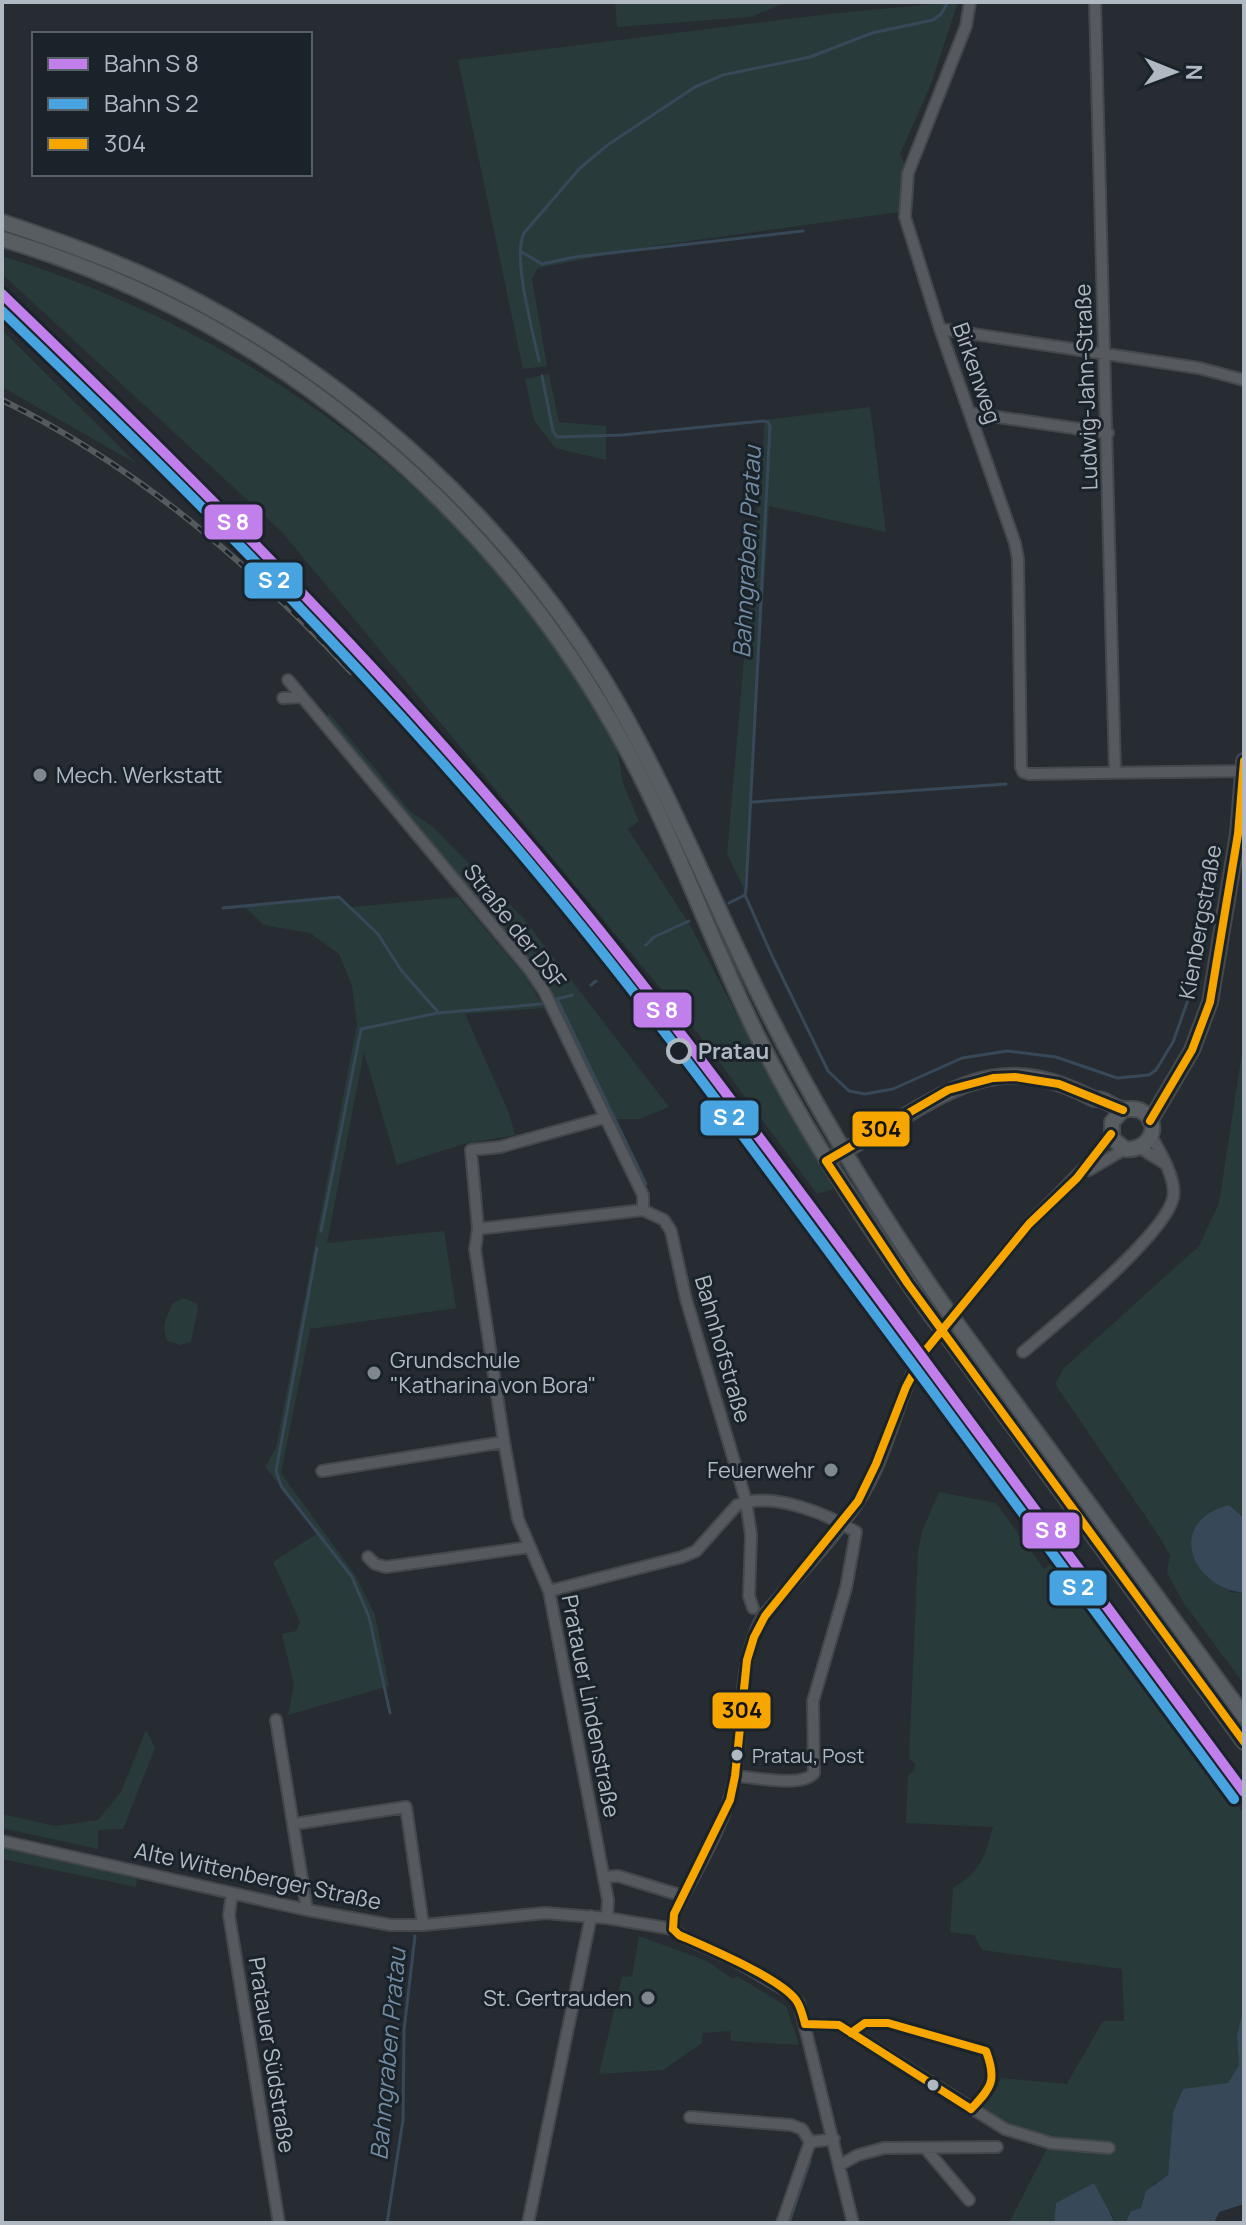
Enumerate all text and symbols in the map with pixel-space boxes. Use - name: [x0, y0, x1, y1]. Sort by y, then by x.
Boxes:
- legend: [32, 32, 312, 176]
- north arrow: [1134, 32, 1214, 112]
- text: Bahn S 8: [104, 46, 199, 79]
- text: N: [1179, 64, 1209, 81]
- text: Bahn S 2: [104, 86, 199, 119]
- text: 304: [104, 126, 146, 159]
- street label: Ludwig-Jahn-Straße: [1067, 283, 1105, 491]
- street label: Birkenweg: [946, 318, 1008, 428]
- water label: Bahngraben Pratau: [724, 443, 768, 659]
- line badge: S 8: [203, 503, 264, 541]
- text: S 8: [217, 507, 249, 537]
- line badge: S 2: [243, 561, 304, 600]
- text: S 2: [258, 565, 290, 595]
- place label: Mech. Werkstatt: [56, 760, 222, 790]
- marker: Mech. Werkstatt: [31, 766, 49, 784]
- street label: Kienbergstraße: [1172, 842, 1228, 1002]
- street label: Straße der DSF: [457, 858, 573, 994]
- line badge: S 8: [632, 991, 693, 1029]
- text: S 8: [646, 995, 678, 1025]
- place label: Pratau: [698, 1036, 769, 1066]
- marker: Pratau: [667, 1039, 691, 1063]
- line badge: S 2: [699, 1099, 760, 1137]
- text: S 2: [713, 1102, 745, 1132]
- line badge: 304: [851, 1110, 911, 1148]
- text: 304: [861, 1114, 901, 1144]
- street label: Bahnhofstraße: [688, 1272, 758, 1426]
- place label: Grundschule "Katharina von Bora": [390, 1345, 596, 1400]
- marker: Grundschule "Katharina von Bora": [365, 1364, 383, 1382]
- place label: Feuerwehr: [707, 1455, 815, 1485]
- marker: Feuerwehr: [822, 1461, 840, 1479]
- line badge: S 8: [1021, 1511, 1081, 1550]
- text: S 8: [1035, 1515, 1067, 1545]
- line badge: S 2: [1048, 1569, 1108, 1607]
- text: S 2: [1062, 1572, 1094, 1602]
- street label: Pratauer Lindenstraße: [555, 1592, 627, 1820]
- line badge: 304: [711, 1691, 772, 1730]
- text: 304: [722, 1695, 762, 1725]
- place label: Pratau, Post: [752, 1742, 865, 1769]
- marker: Pratau, Post: [729, 1747, 745, 1763]
- street label: Alte Wittenberger Straße: [132, 1835, 384, 1917]
- water label: Bahngraben Pratau: [361, 1945, 413, 2161]
- street label: Pratauer Südstraße: [242, 1955, 302, 2155]
- place label: St. Gertrauden: [483, 1983, 632, 2013]
- marker: St. Gertrauden: [639, 1989, 657, 2007]
- unlabelled marker: [925, 2077, 941, 2093]

